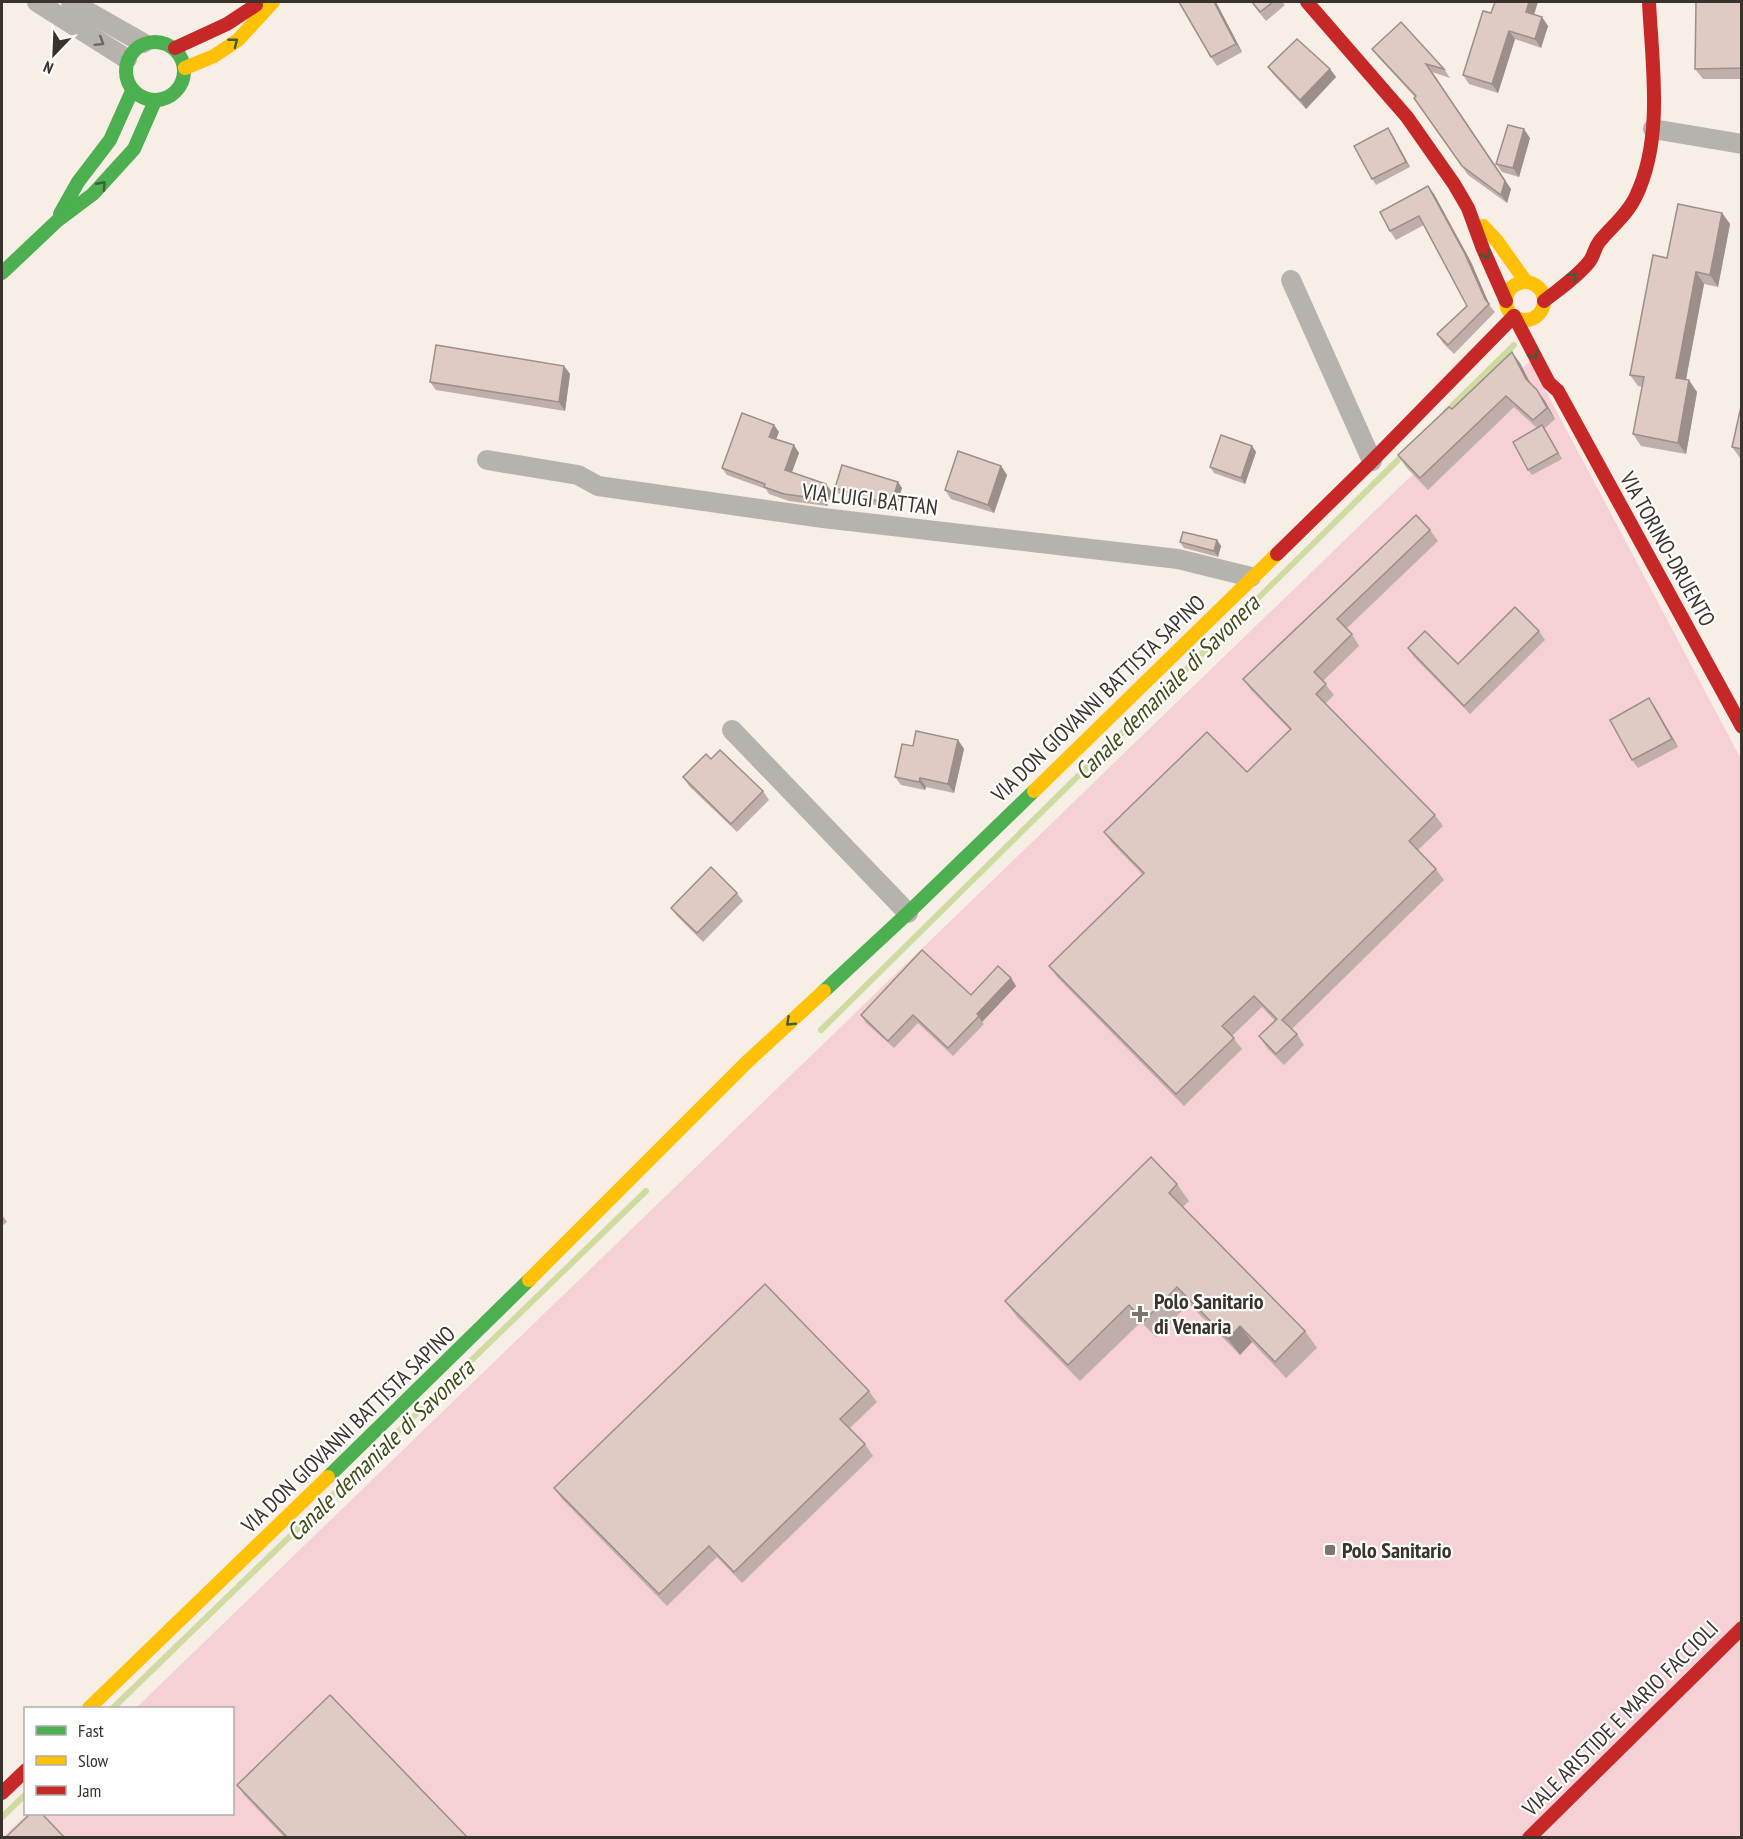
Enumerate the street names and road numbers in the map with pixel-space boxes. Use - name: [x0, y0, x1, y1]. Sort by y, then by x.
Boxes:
- street label: VIA TORINO-DRUENTO: [1614, 466, 1722, 631]
- street label: VIA LUIGI BATTAN: [799, 477, 940, 521]
- street label: VIA DON GIOVANNI BATTISTA SAPINO: [985, 588, 1211, 808]
- street label: VIA DON GIOVANNI BATTISTA SAPINO: [235, 1319, 461, 1539]
- street label: VIALE ARISTIDE E MARIO FACCIOLI: [1515, 1614, 1724, 1823]

